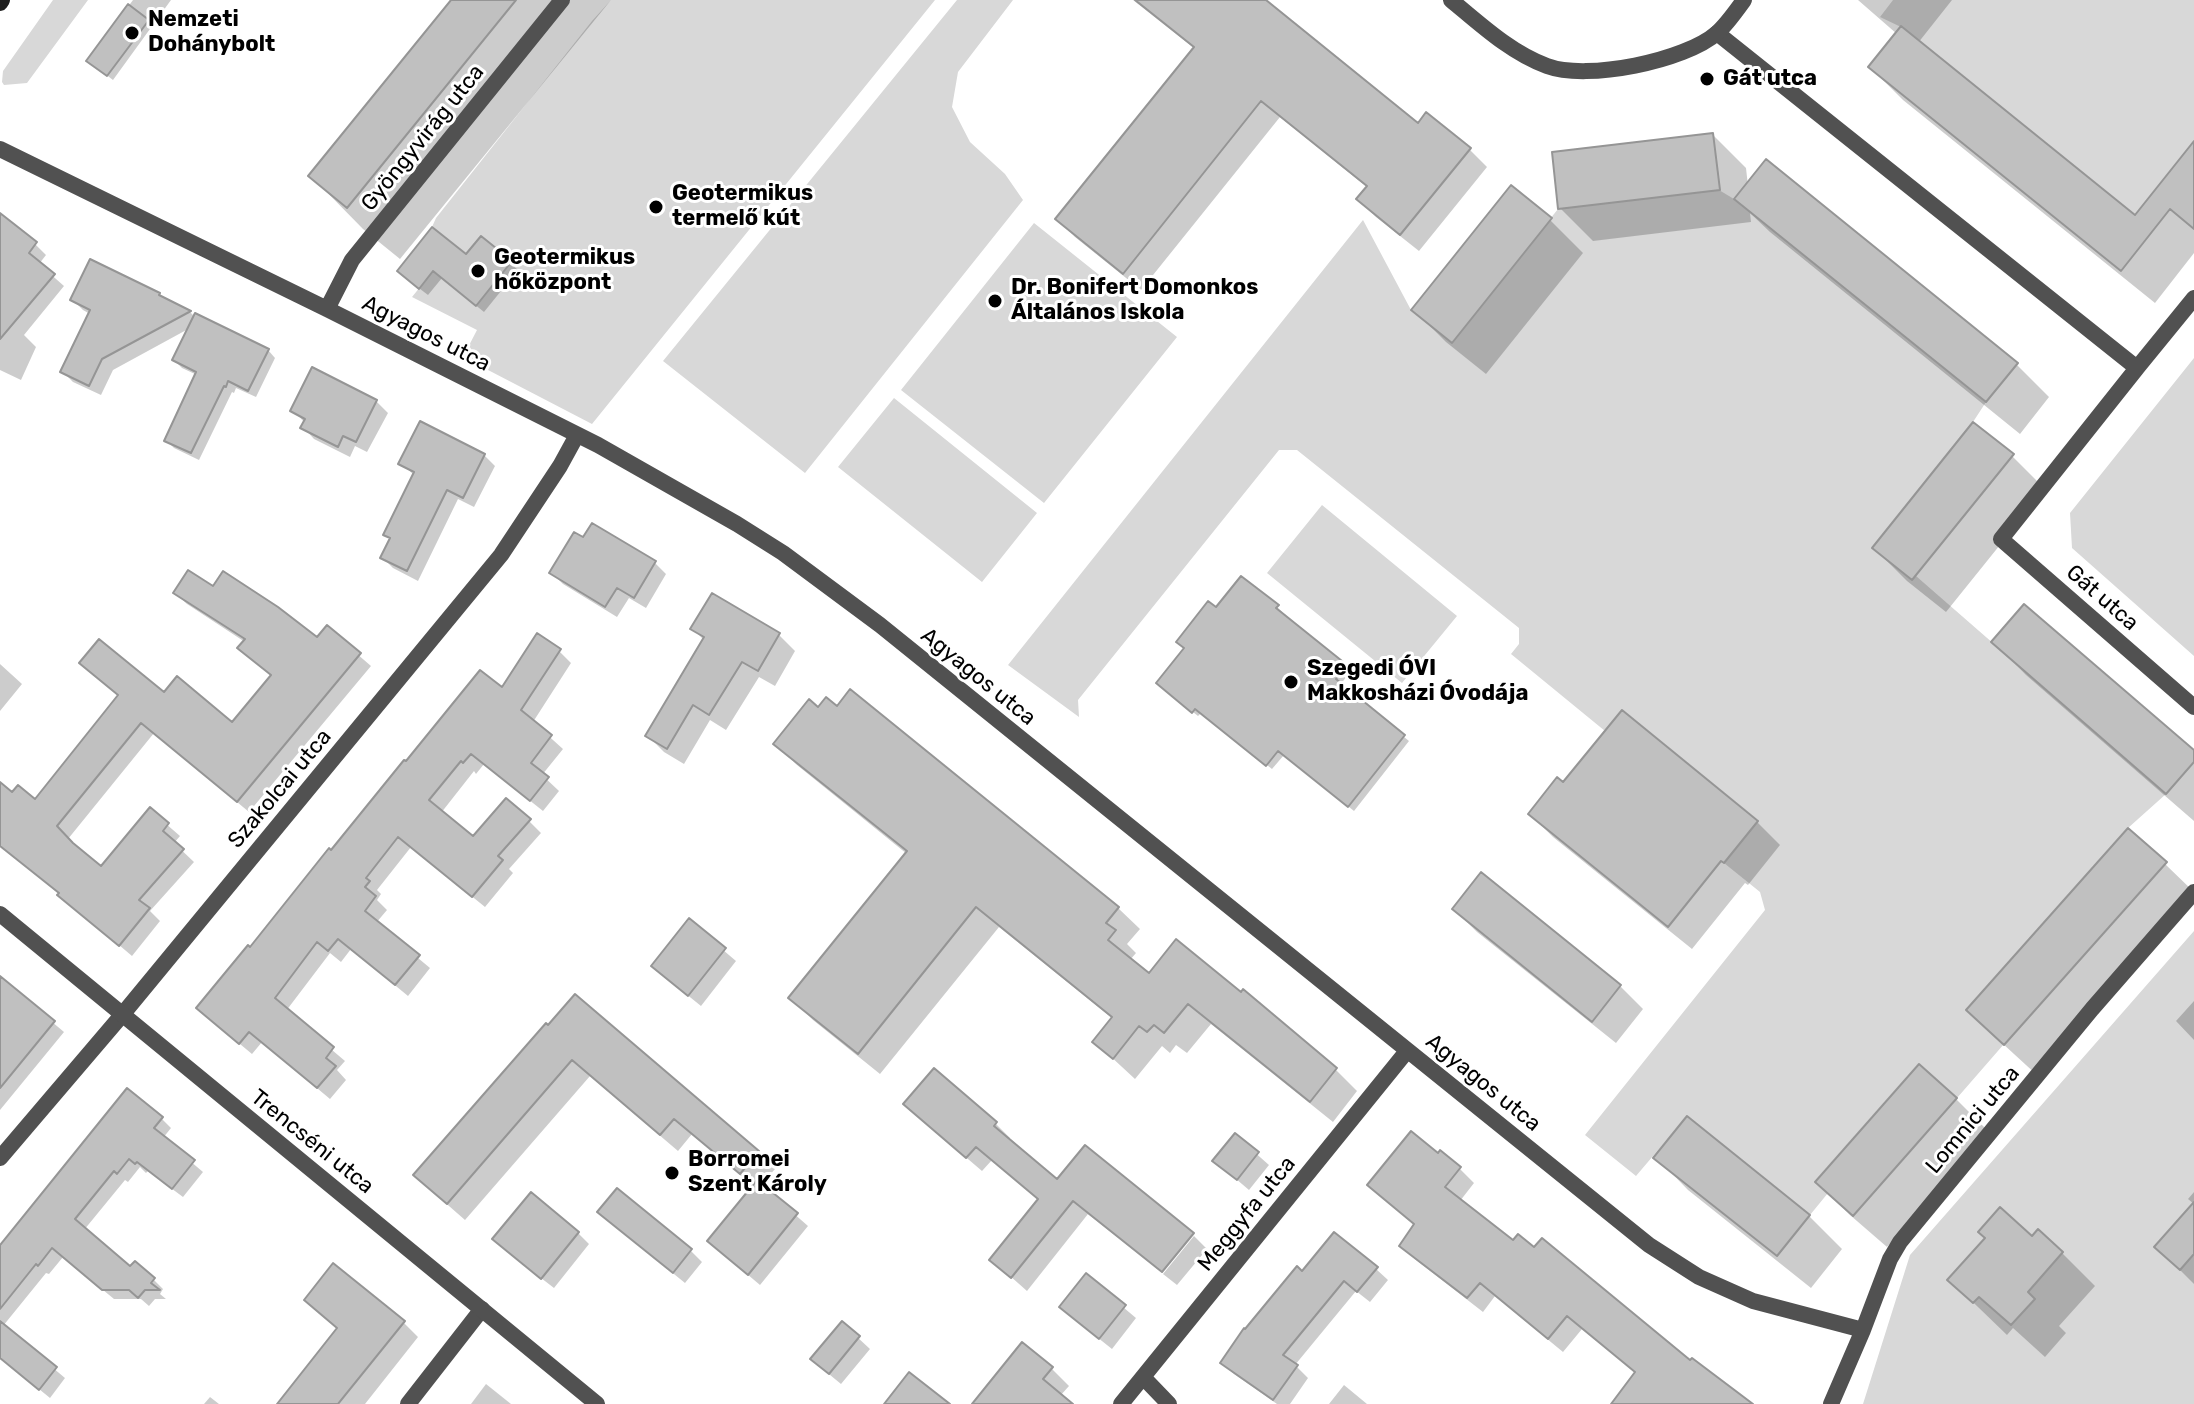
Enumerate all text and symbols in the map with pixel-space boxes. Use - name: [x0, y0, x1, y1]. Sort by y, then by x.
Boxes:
- place label: Nemzeti Dohánybolt: [148, 7, 275, 58]
- marker: Nemzeti Dohánybolt: [123, 24, 141, 42]
- street label: Gyöngyvirág utca: [356, 60, 490, 216]
- place label: Gát utca: [1723, 66, 1817, 92]
- marker: Gát utca: [1698, 70, 1716, 88]
- place label: Geotermikus termelő kút: [672, 181, 813, 232]
- marker: Geotermikus termelő kút: [647, 198, 665, 216]
- place label: Geotermikus hőközpont: [494, 245, 635, 296]
- marker: Geotermikus hőközpont: [469, 262, 487, 280]
- place label: Dr. Bonifert Domonkos Általános Iskola: [1011, 275, 1258, 326]
- street label: Agyagos utca: [358, 290, 494, 378]
- marker: Dr. Bonifert Domonkos Általános Iskola: [986, 292, 1004, 310]
- street label: Gát utca: [2060, 559, 2144, 637]
- street label: Agyagos utca: [915, 623, 1041, 731]
- place label: Szegedi ÓVI Makkosházi Óvodája: [1307, 656, 1528, 708]
- marker: Szegedi ÓVI Makkosházi Óvodája: [1282, 673, 1300, 691]
- street label: Szakolcai utca: [223, 724, 337, 854]
- street label: Agyagos utca: [1420, 1029, 1546, 1137]
- street label: Lomnici utca: [1920, 1061, 2026, 1179]
- street label: Trencséni utca: [245, 1084, 379, 1200]
- place label: Borromei Szent Károly: [688, 1147, 827, 1198]
- street label: Meggyfa utca: [1193, 1151, 1301, 1277]
- marker: Borromei Szent Károly: [663, 1164, 681, 1182]

